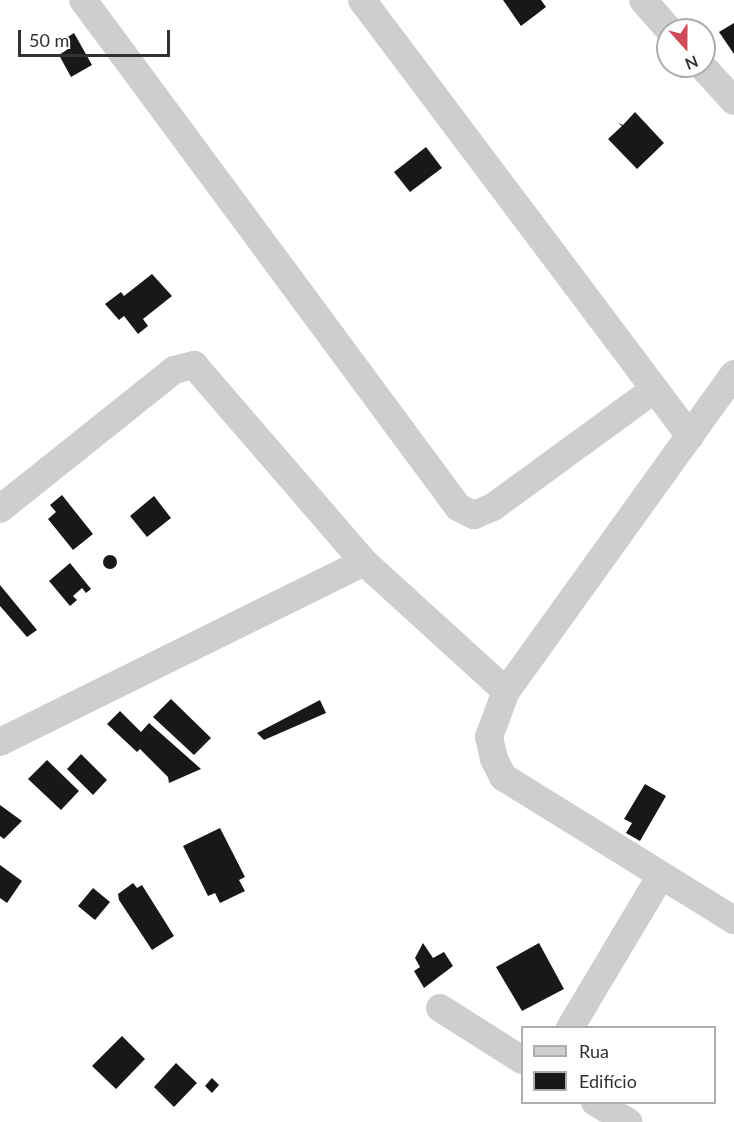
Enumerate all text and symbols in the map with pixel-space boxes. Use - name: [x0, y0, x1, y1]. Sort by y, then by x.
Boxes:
- scale bar: [21, 18, 172, 56]
- north arrow: [656, 18, 716, 78]
- text: 50 m: [29, 29, 69, 51]
- text: N: [683, 52, 701, 74]
- legend: [521, 1026, 716, 1104]
- text: Rua: [579, 1040, 609, 1062]
- text: Edifício: [579, 1070, 637, 1092]

